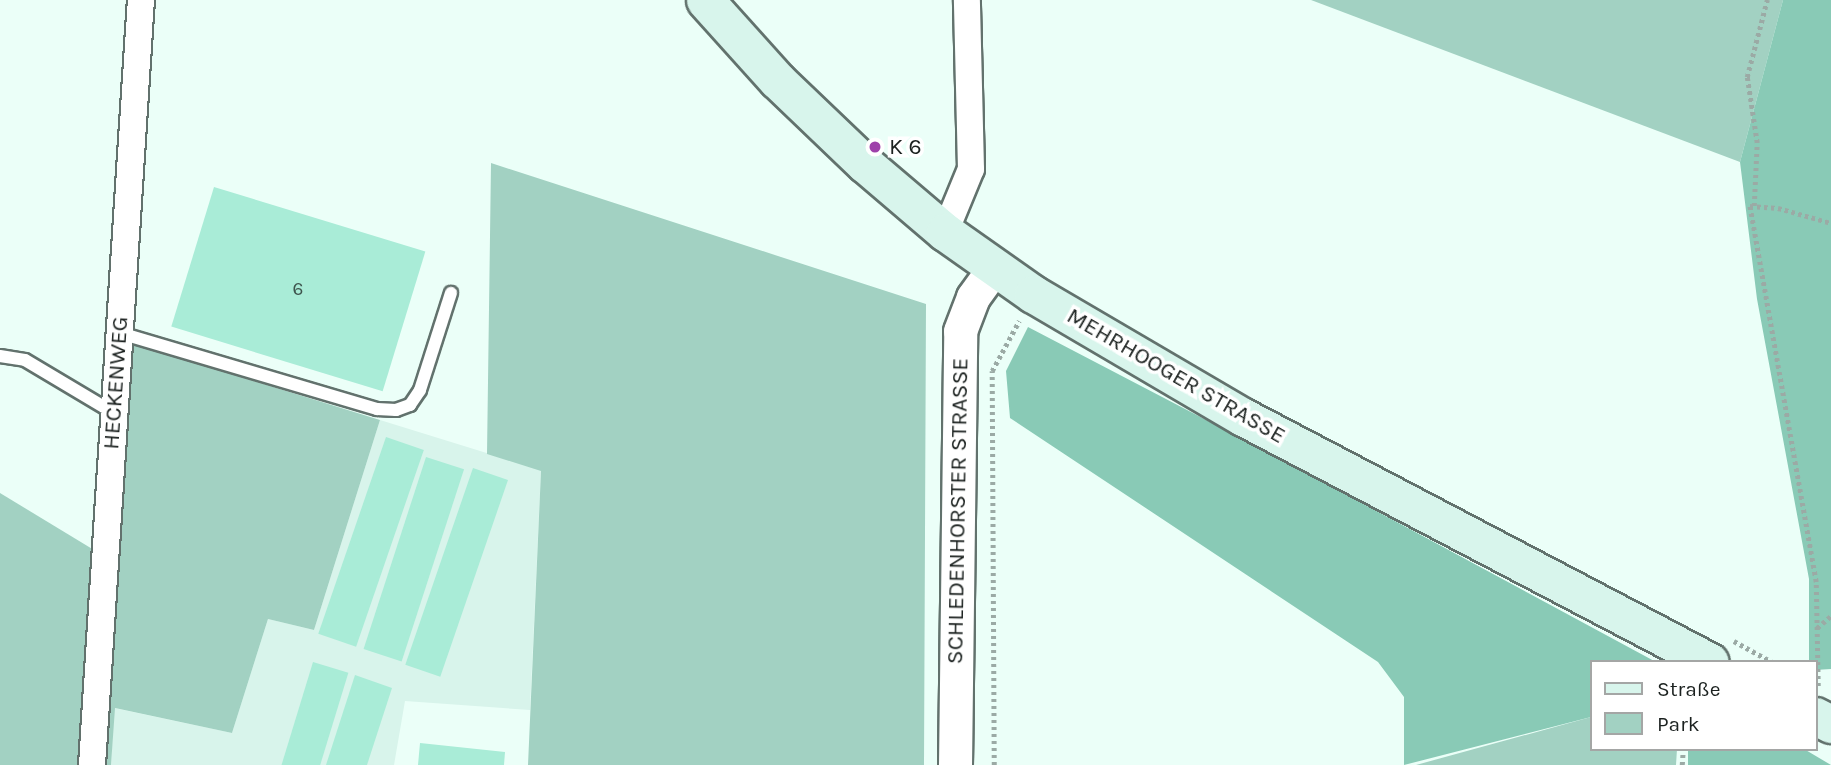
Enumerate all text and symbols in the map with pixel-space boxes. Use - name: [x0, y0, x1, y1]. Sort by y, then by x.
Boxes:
- place label: K 6: [889, 133, 922, 161]
- marker: K 6: [867, 139, 883, 155]
- house number: 6: [293, 279, 303, 301]
- street label: MEHRHOOGER STRASSE: [1062, 302, 1290, 450]
- street label: HECKENWEG: [98, 316, 134, 450]
- street label: SCHLEDENHORSTER STRASSE: [942, 358, 974, 664]
- legend: [1590, 660, 1817, 751]
- text: Straße: [1657, 677, 1720, 701]
- text: Park: [1657, 712, 1700, 736]

